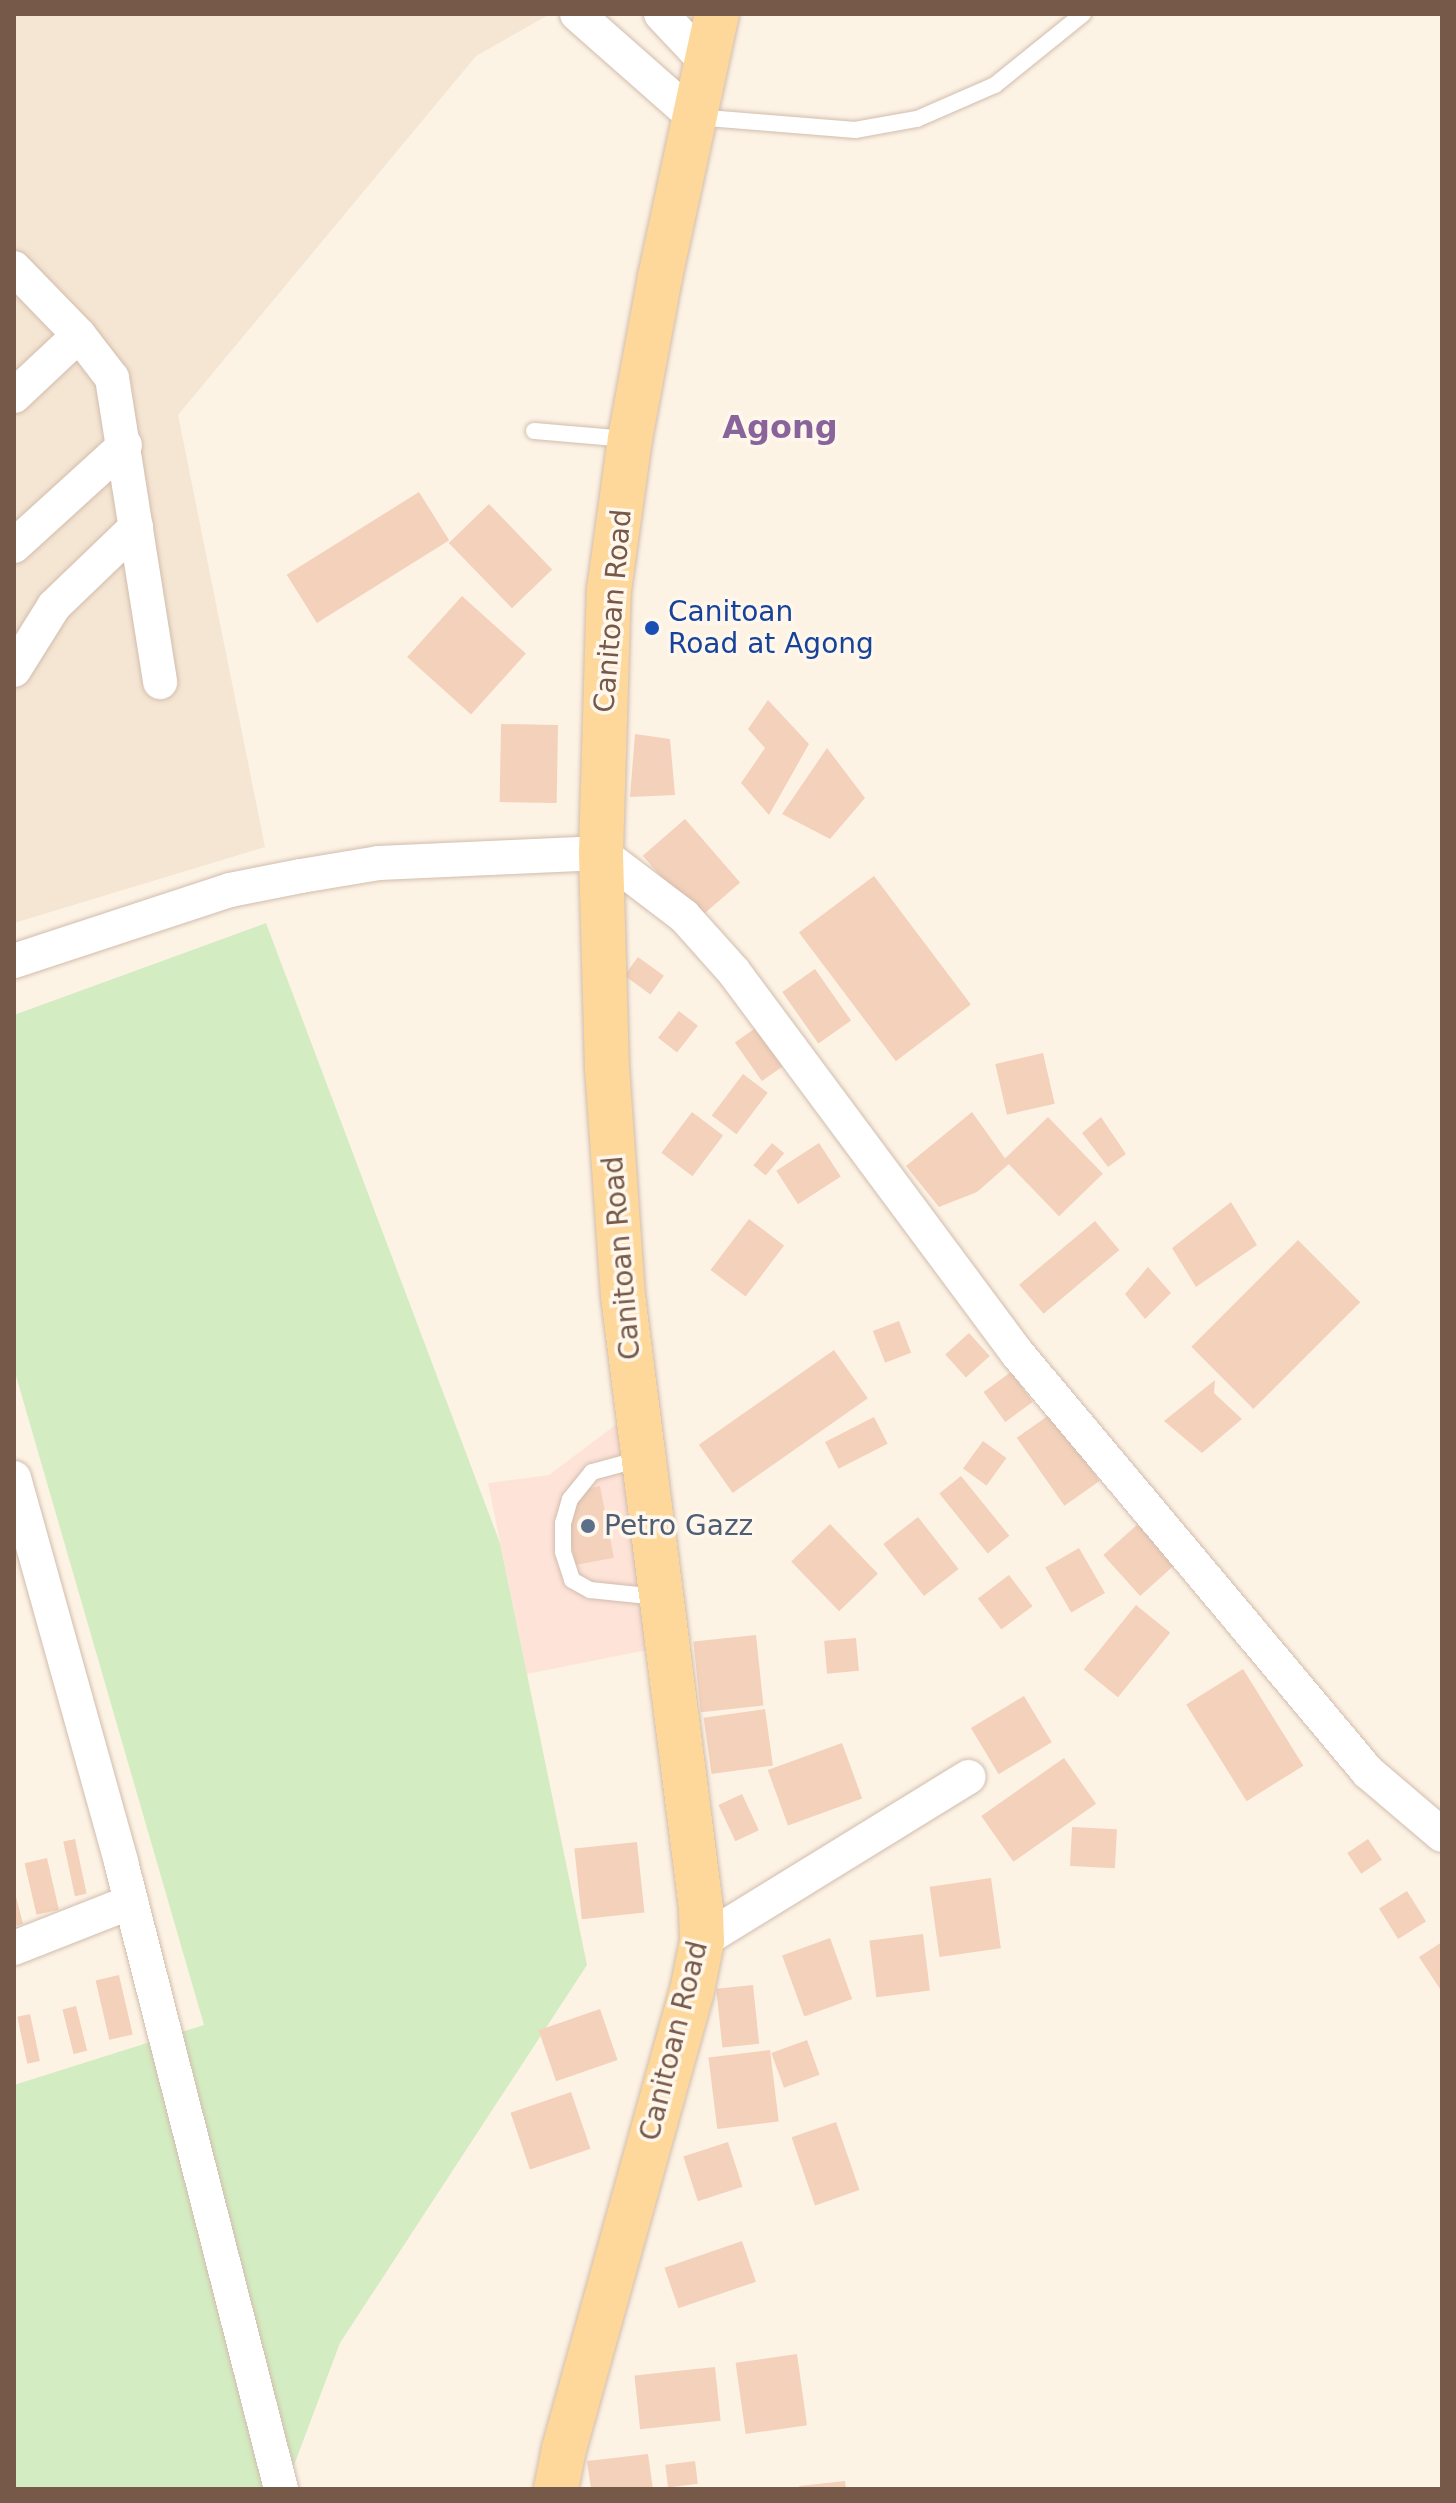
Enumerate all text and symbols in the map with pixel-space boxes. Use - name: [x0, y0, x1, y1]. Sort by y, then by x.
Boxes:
- district label: Agong: [722, 408, 838, 446]
- street label: Canitoan Road: [587, 508, 639, 714]
- place label: Canitoan Road at Agong: [668, 595, 874, 661]
- marker: Canitoan Road at Agong: [643, 619, 661, 637]
- street label: Canitoan Road: [596, 1155, 648, 1361]
- place label: Petro Gazz: [604, 1509, 753, 1543]
- marker: Petro Gazz: [579, 1517, 597, 1535]
- street label: Canitoan Road: [633, 1938, 715, 2144]

